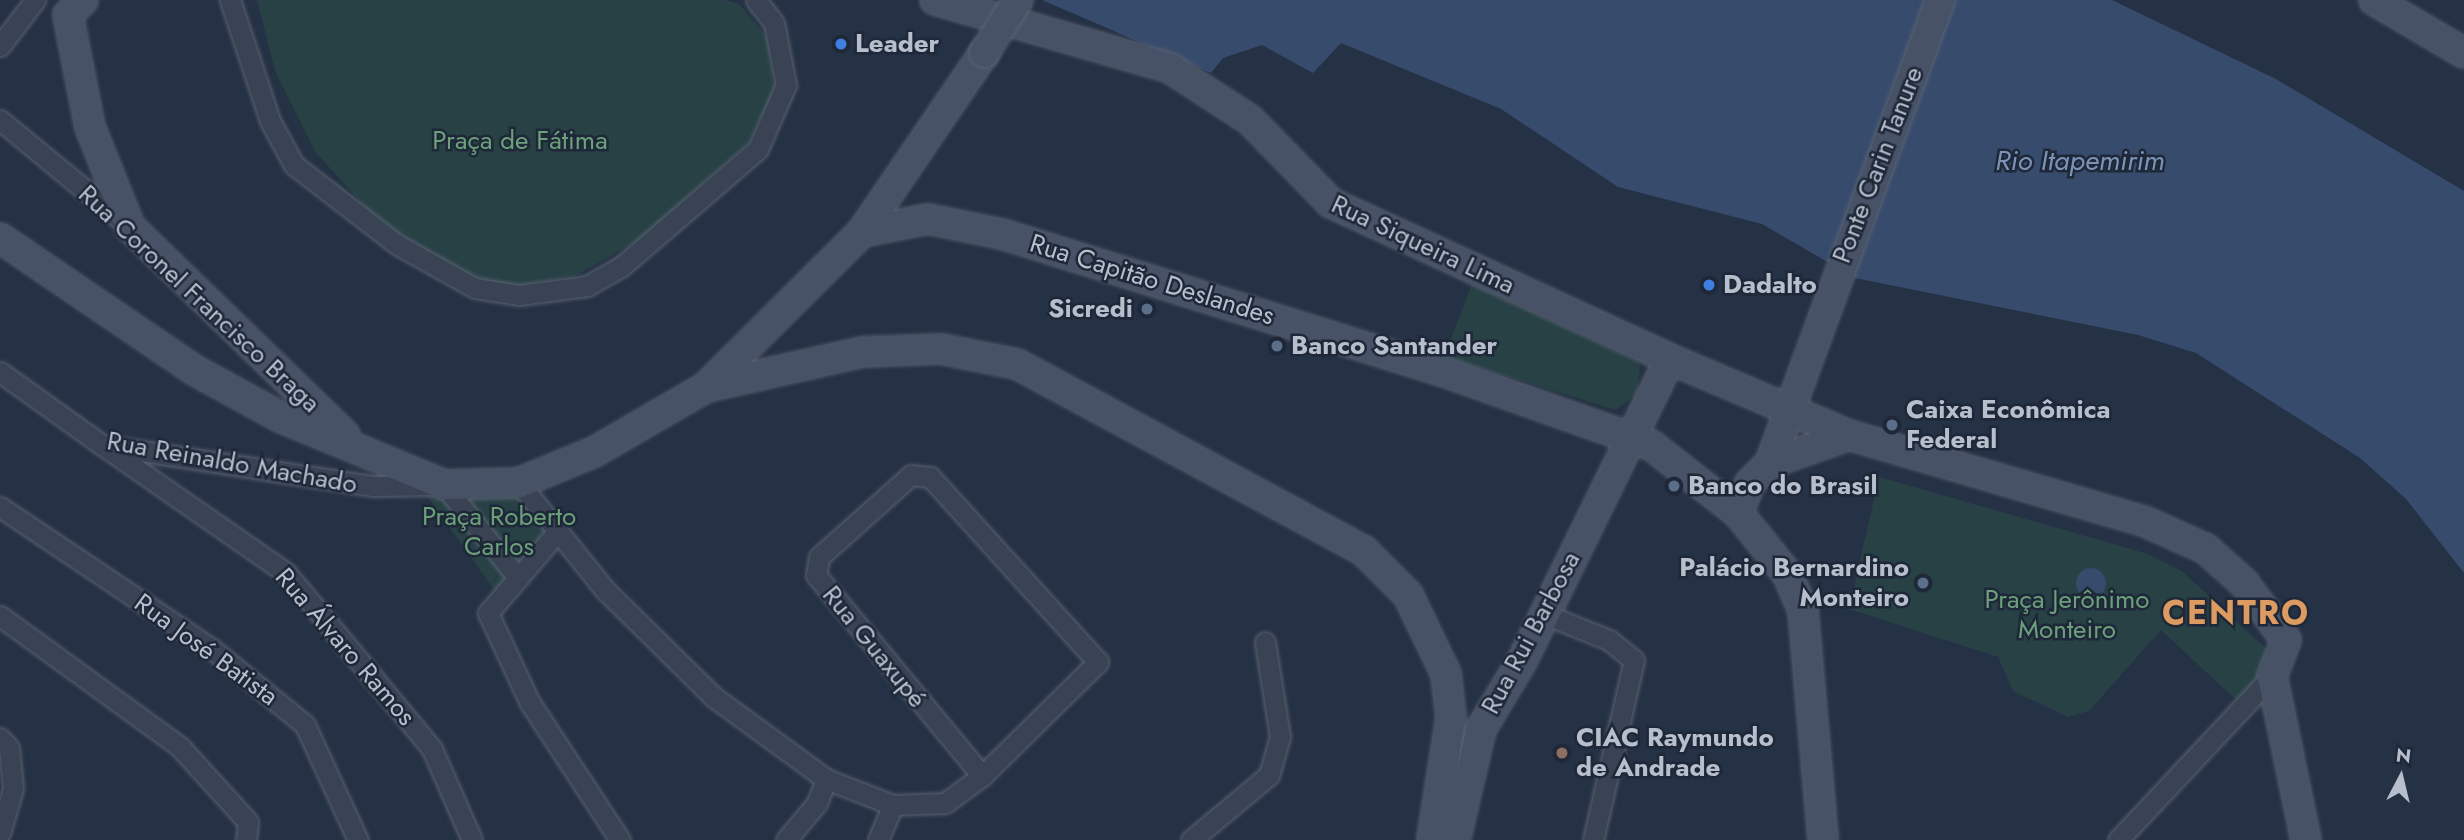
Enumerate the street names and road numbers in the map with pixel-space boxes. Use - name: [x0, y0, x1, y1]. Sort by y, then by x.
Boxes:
- street label: Ponte Carin Tanure: [1826, 63, 1930, 267]
- street label: Rua Coronel Francisco Braga: [72, 179, 326, 419]
- street label: Rua Siqueira Lima: [1326, 189, 1520, 301]
- street label: Rua Capitão Deslandes: [1026, 228, 1278, 332]
- street label: Rua Reinaldo Machado: [105, 426, 359, 500]
- street label: Rua Rui Barbosa: [1475, 547, 1587, 719]
- street label: Rua Álvaro Ramos: [268, 562, 422, 732]
- street label: Rua Guaxupé: [816, 580, 932, 714]
- street label: Rua José Batista: [128, 587, 284, 713]

